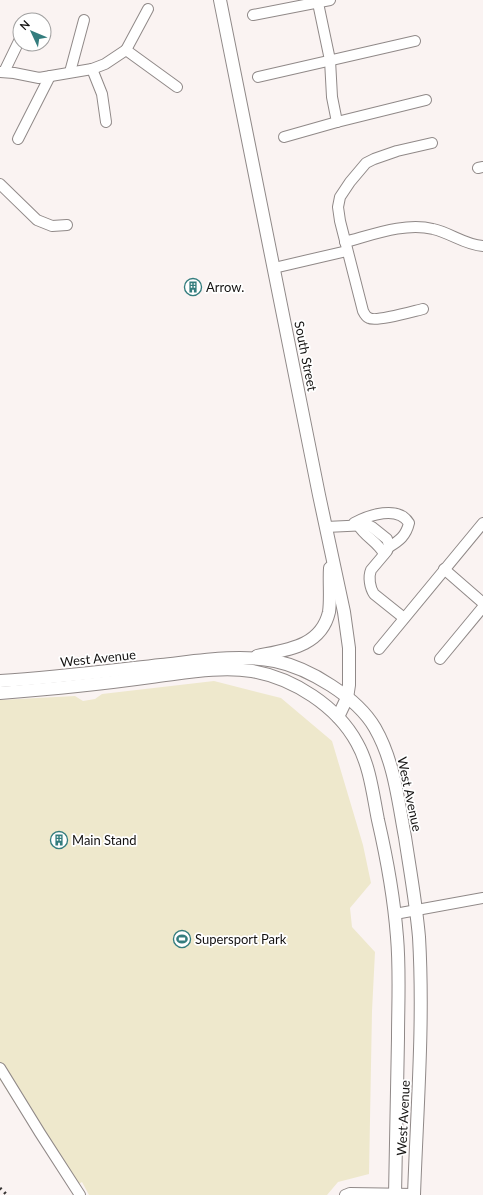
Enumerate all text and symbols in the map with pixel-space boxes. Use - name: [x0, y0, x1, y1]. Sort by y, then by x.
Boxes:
- north arrow: [12, 12, 52, 52]
- text: N: [17, 17, 32, 32]
- building icon: Arrow.: [183, 277, 203, 297]
- place label: Arrow.: [206, 279, 244, 295]
- street label: South Street: [291, 320, 321, 393]
- street label: West Avenue: [59, 646, 137, 670]
- street label: West Avenue: [394, 755, 426, 833]
- building icon: Main Stand: [49, 830, 69, 850]
- place label: Main Stand: [72, 832, 136, 848]
- sports icon: Supersport Park: [172, 929, 192, 949]
- place label: Supersport Park: [195, 931, 287, 947]
- street label: West Avenue: [393, 1080, 413, 1156]

